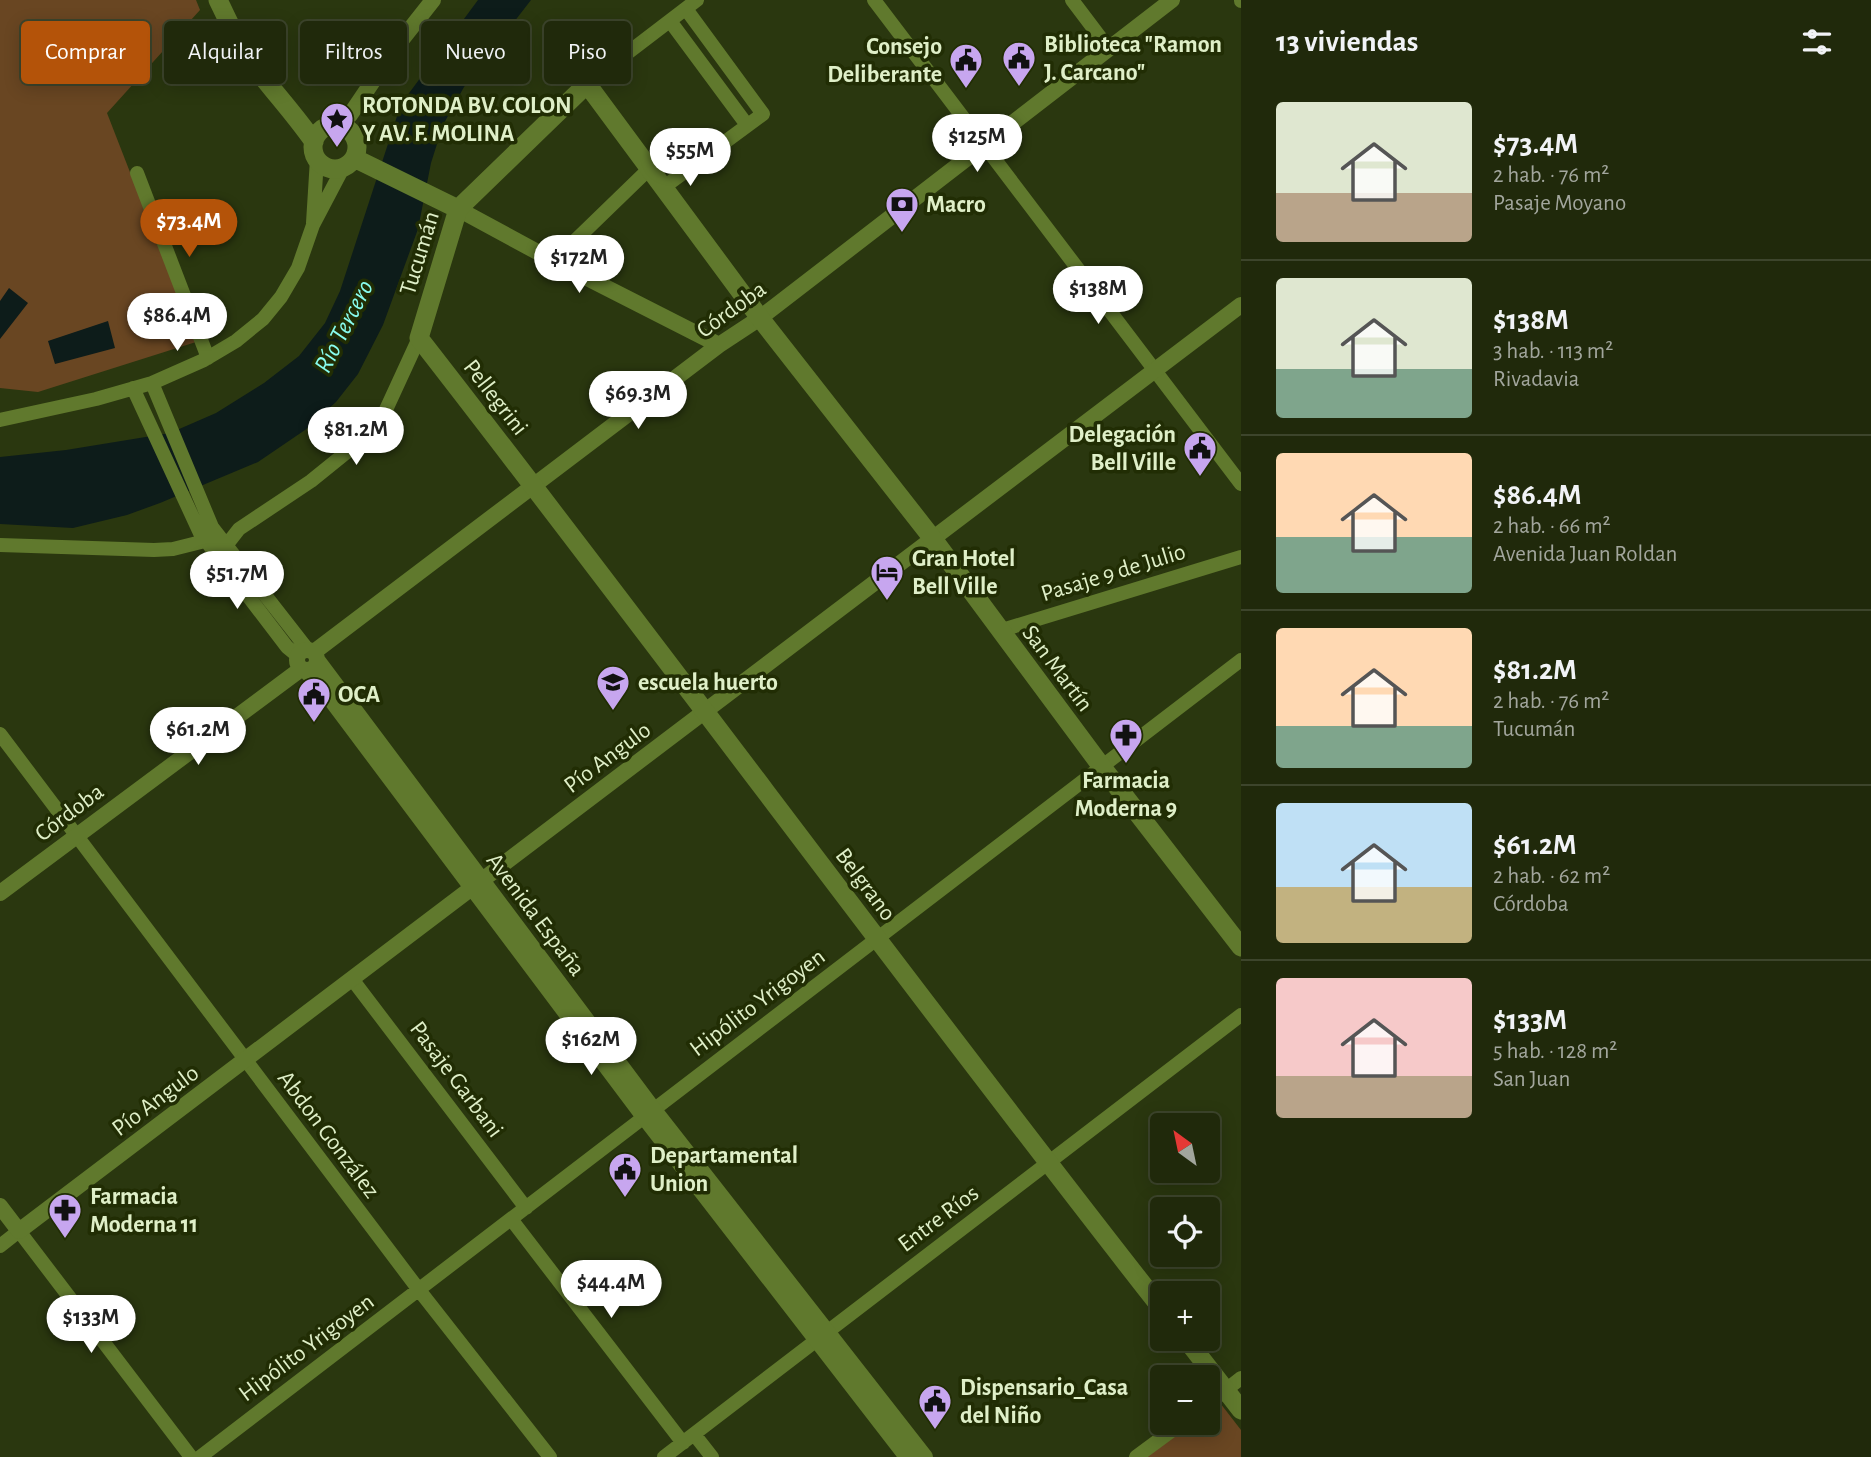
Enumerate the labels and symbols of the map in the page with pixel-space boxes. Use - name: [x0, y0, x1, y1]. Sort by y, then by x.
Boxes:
- place label: Biblioteca "Ramon J. Carcano": [1044, 33, 1222, 85]
- place label: Consejo Deliberante: [827, 35, 942, 87]
- public building icon: Biblioteca "Ramon J. Carcano": [1000, 39, 1038, 88]
- public building icon: Consejo Deliberante: [947, 41, 985, 90]
- place label: ROTONDA BV. COLON Y AV. F. MOLINA: [362, 94, 572, 146]
- place icon: ROTONDA BV. COLON Y AV. F. MOLINA: [318, 100, 356, 149]
- pin: $125M: [928, 114, 1026, 174]
- pin: $55M: [649, 128, 731, 188]
- bank icon: Macro: [883, 185, 921, 234]
- place label: Macro: [926, 193, 986, 217]
- pin: $73.4M: [132, 200, 246, 259]
- street label: Tucumán: [396, 209, 444, 298]
- pin: $172M: [530, 236, 628, 295]
- pin: $138M: [1049, 266, 1147, 326]
- water label: Río Tercero: [310, 276, 378, 377]
- street label: Córdoba: [693, 277, 771, 343]
- pin: $86.4M: [120, 294, 234, 353]
- street label: Pellegrini: [458, 355, 532, 440]
- pin: $69.3M: [581, 372, 695, 431]
- pin: $81.2M: [299, 407, 413, 467]
- place label: Delegación Bell Ville: [1069, 423, 1176, 475]
- public building icon: Delegación Bell Ville: [1181, 429, 1219, 478]
- street label: Pasaje 9 de Julio: [1038, 540, 1189, 606]
- place label: Gran Hotel Bell Ville: [912, 547, 1015, 599]
- pin: $51.7M: [180, 552, 294, 611]
- hotel icon: Gran Hotel Bell Ville: [868, 553, 906, 602]
- street label: San Martín: [1017, 621, 1097, 716]
- school or university icon: escuela huerto: [594, 663, 632, 712]
- place label: escuela huerto: [638, 671, 778, 695]
- public building icon: OCA: [295, 675, 333, 724]
- place label: OCA: [338, 683, 381, 707]
- pin: $61.2M: [141, 708, 255, 767]
- pharmacy icon: Farmacia Moderna 9: [1107, 716, 1145, 765]
- street label: Pío Angulo: [560, 718, 655, 798]
- place label: Farmacia Moderna 9: [1075, 769, 1177, 821]
- street label: Córdoba: [31, 779, 108, 846]
- street label: Belgrano: [830, 844, 900, 925]
- street label: Avenida España: [481, 849, 589, 981]
- street label: Hipólito Yrigoyen: [686, 944, 830, 1061]
- street label: Pasaje Garbani: [405, 1017, 507, 1142]
- pin: $162M: [542, 1018, 640, 1077]
- street label: Pío Angulo: [108, 1061, 203, 1141]
- street label: Abdon González: [273, 1067, 384, 1203]
- north arrow: [1150, 1113, 1220, 1183]
- place label: Departamental Union: [650, 1144, 798, 1196]
- public building icon: Departamental Union: [606, 1150, 644, 1199]
- street label: Entre Ríos: [894, 1181, 983, 1257]
- place label: Farmacia Moderna 11: [90, 1185, 198, 1237]
- pharmacy icon: Farmacia Moderna 11: [46, 1191, 84, 1240]
- pin: $44.4M: [554, 1260, 668, 1320]
- street label: Hipólito Yrigoyen: [235, 1289, 379, 1406]
- pin: $133M: [42, 1296, 140, 1355]
- place label: Dispensario_Casa del Niño: [960, 1376, 1128, 1428]
- public building icon: Dispensario_Casa del Niño: [916, 1382, 954, 1431]

